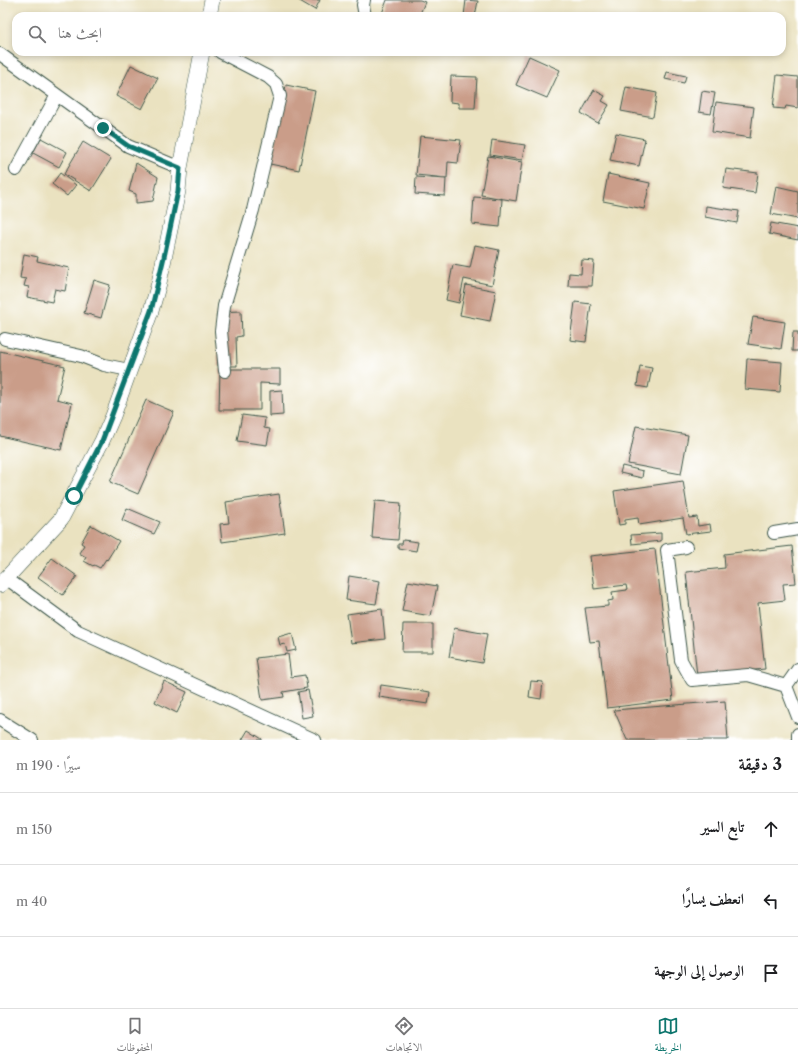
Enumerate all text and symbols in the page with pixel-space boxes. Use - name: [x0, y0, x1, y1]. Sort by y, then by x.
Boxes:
- search box: [12, 12, 786, 56]
- icon: search: [26, 23, 48, 45]
- text: ابحث هنا: [58, 23, 102, 42]
- route end: [94, 119, 112, 137]
- route start: [65, 487, 83, 505]
- text: 3 دقيقة: [738, 754, 782, 774]
- text: سيرًا · 190 m: [16, 757, 81, 773]
- text: تابع السير: [701, 817, 744, 836]
- icon: ahead: [760, 818, 782, 840]
- text: 150 m: [16, 821, 52, 837]
- text: انعطف يسارًا: [682, 889, 744, 908]
- icon: left: [760, 890, 782, 912]
- text: 40 m: [16, 893, 47, 909]
- text: الوصول إلى الوجهة: [654, 961, 744, 980]
- icon: arrive: [760, 962, 782, 984]
- tab: المحفوظات: [116, 1015, 153, 1058]
- tab: الاتجاهات: [385, 1015, 422, 1058]
- tab: الخريطة: [655, 1015, 682, 1058]

